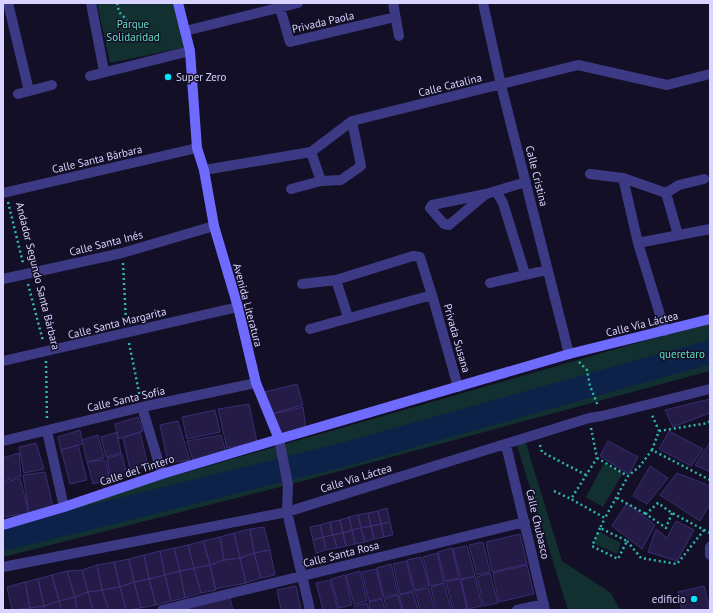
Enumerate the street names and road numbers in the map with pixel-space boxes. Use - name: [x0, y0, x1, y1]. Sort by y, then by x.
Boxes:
- street label: Privada Paola: [291, 8, 355, 36]
- street label: Calle Catalina: [417, 70, 483, 100]
- street label: Calle Santa Bárbara: [51, 142, 143, 176]
- street label: Calle Cristina: [523, 144, 551, 208]
- street label: Andador Segundo Santa Bárbara: [13, 201, 63, 351]
- street label: Calle Santa Inés: [68, 227, 145, 259]
- street label: Avenida Literatura: [230, 262, 266, 348]
- street label: Privada Susana: [441, 302, 473, 374]
- street label: Calle Santa Margarita: [66, 304, 168, 342]
- street label: Calle Vía Láctea: [604, 308, 680, 340]
- street label: Calle Santa Sofía: [86, 383, 166, 415]
- street label: Calle del Tintero: [98, 451, 176, 489]
- street label: Calle Vía Láctea: [319, 460, 393, 496]
- street label: Calle Chubasco: [523, 488, 553, 560]
- street label: Calle Santa Rosa: [301, 538, 381, 570]

